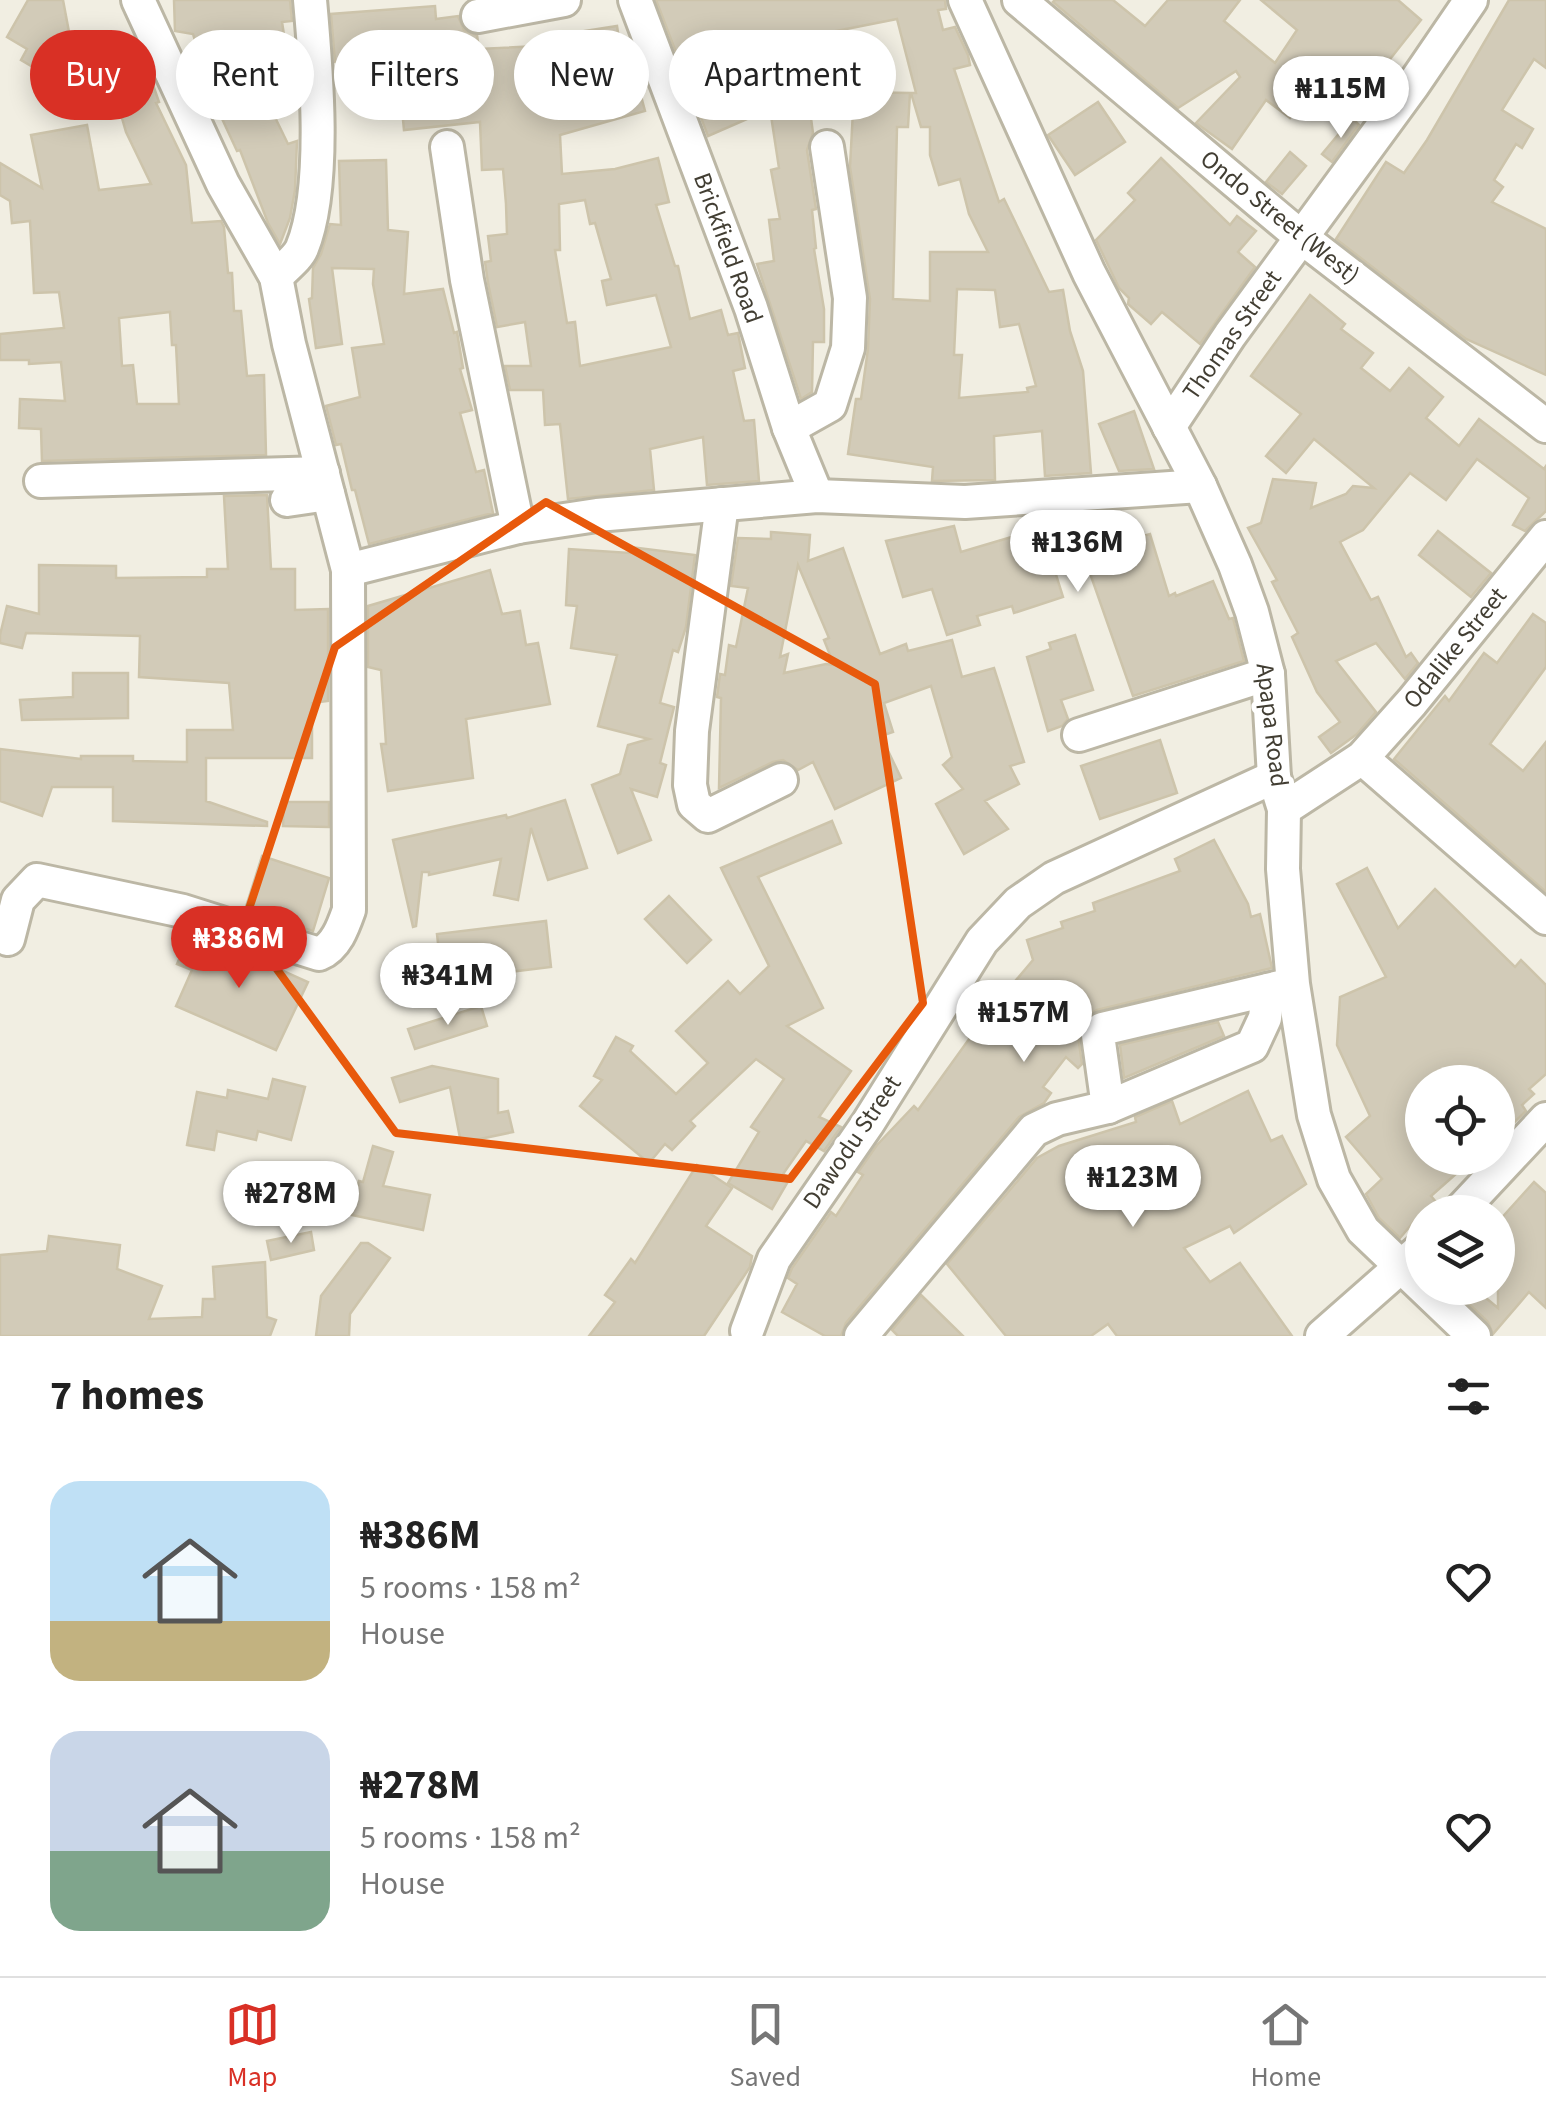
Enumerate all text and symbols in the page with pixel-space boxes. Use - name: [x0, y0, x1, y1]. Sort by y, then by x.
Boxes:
- chip: Buy: [30, 30, 156, 120]
- chip: Rent: [176, 30, 314, 120]
- chip: Filters: [334, 30, 494, 120]
- chip: New: [514, 30, 649, 120]
- chip: Apartment: [669, 30, 896, 120]
- pin: ₦115M: [1271, 56, 1411, 141]
- text: ₦115M: [1295, 65, 1387, 111]
- street label: Ondo Street (West): [1193, 141, 1367, 293]
- street label: Brickfield Road: [684, 168, 772, 328]
- street label: Thomas Street: [1174, 262, 1291, 408]
- pin: ₦136M: [1008, 510, 1148, 595]
- text: ₦136M: [1032, 519, 1124, 565]
- street label: Odalike Street: [1395, 579, 1516, 717]
- street label: Apapa Road: [1247, 661, 1297, 789]
- pin: ₦386M: [169, 906, 309, 991]
- text: ₦386M: [193, 915, 285, 961]
- pin: ₦341M: [378, 943, 518, 1028]
- text: ₦341M: [402, 952, 494, 998]
- pin: ₦157M: [954, 980, 1094, 1065]
- text: ₦157M: [978, 989, 1070, 1035]
- map controls: [1405, 1065, 1515, 1305]
- button: locate: [1405, 1065, 1515, 1175]
- street label: Dawodu Street: [794, 1067, 910, 1216]
- pin: ₦123M: [1063, 1145, 1203, 1230]
- text: ₦123M: [1087, 1154, 1179, 1200]
- pin: ₦278M: [221, 1161, 361, 1246]
- text: ₦278M: [245, 1170, 337, 1216]
- button: layers: [1405, 1195, 1515, 1305]
- text: 7 homes: [50, 1366, 204, 1426]
- icon: filters: [1441, 1369, 1496, 1424]
- text: ₦386M: [360, 1505, 481, 1565]
- icon: home: [130, 1521, 250, 1641]
- icon: heart: [1441, 1554, 1496, 1609]
- text: 5 rooms · 158 m²: [360, 1565, 581, 1611]
- text: House: [360, 1611, 445, 1657]
- text: ₦278M: [360, 1755, 481, 1815]
- icon: home: [130, 1771, 250, 1891]
- icon: heart: [1441, 1804, 1496, 1859]
- text: 5 rooms · 158 m²: [360, 1815, 581, 1861]
- text: House: [360, 1861, 445, 1907]
- tab: Map: [225, 1997, 280, 2097]
- tab: Saved: [729, 1997, 801, 2097]
- tab: Home: [1251, 1997, 1321, 2097]

